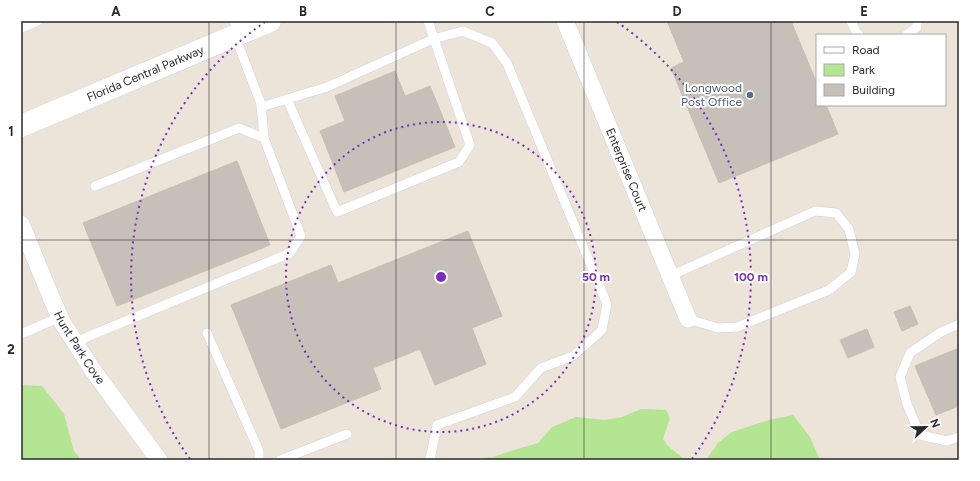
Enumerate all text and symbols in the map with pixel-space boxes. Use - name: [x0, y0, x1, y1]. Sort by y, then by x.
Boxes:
- text: A: [111, 4, 121, 19]
- text: B: [299, 4, 307, 19]
- text: C: [485, 4, 495, 19]
- text: D: [672, 4, 682, 19]
- text: E: [860, 4, 868, 19]
- legend: [816, 34, 946, 106]
- street label: Florida Central Parkway: [85, 42, 207, 104]
- text: Road: [852, 43, 880, 57]
- text: Park: [852, 63, 875, 77]
- place label: Longwood Post Office: [681, 81, 742, 109]
- text: Building: [852, 83, 895, 97]
- marker: Longwood Post Office: [745, 90, 755, 100]
- text: 1: [8, 124, 14, 139]
- street label: Enterprise Court: [603, 126, 650, 214]
- centre of rings: [434, 270, 448, 284]
- text: 50 m: [582, 270, 610, 284]
- text: 100 m: [734, 270, 768, 284]
- street label: Hunt Park Cove: [51, 309, 108, 387]
- text: 2: [7, 342, 15, 357]
- north arrow: [906, 407, 946, 447]
- text: N: [927, 417, 942, 430]

